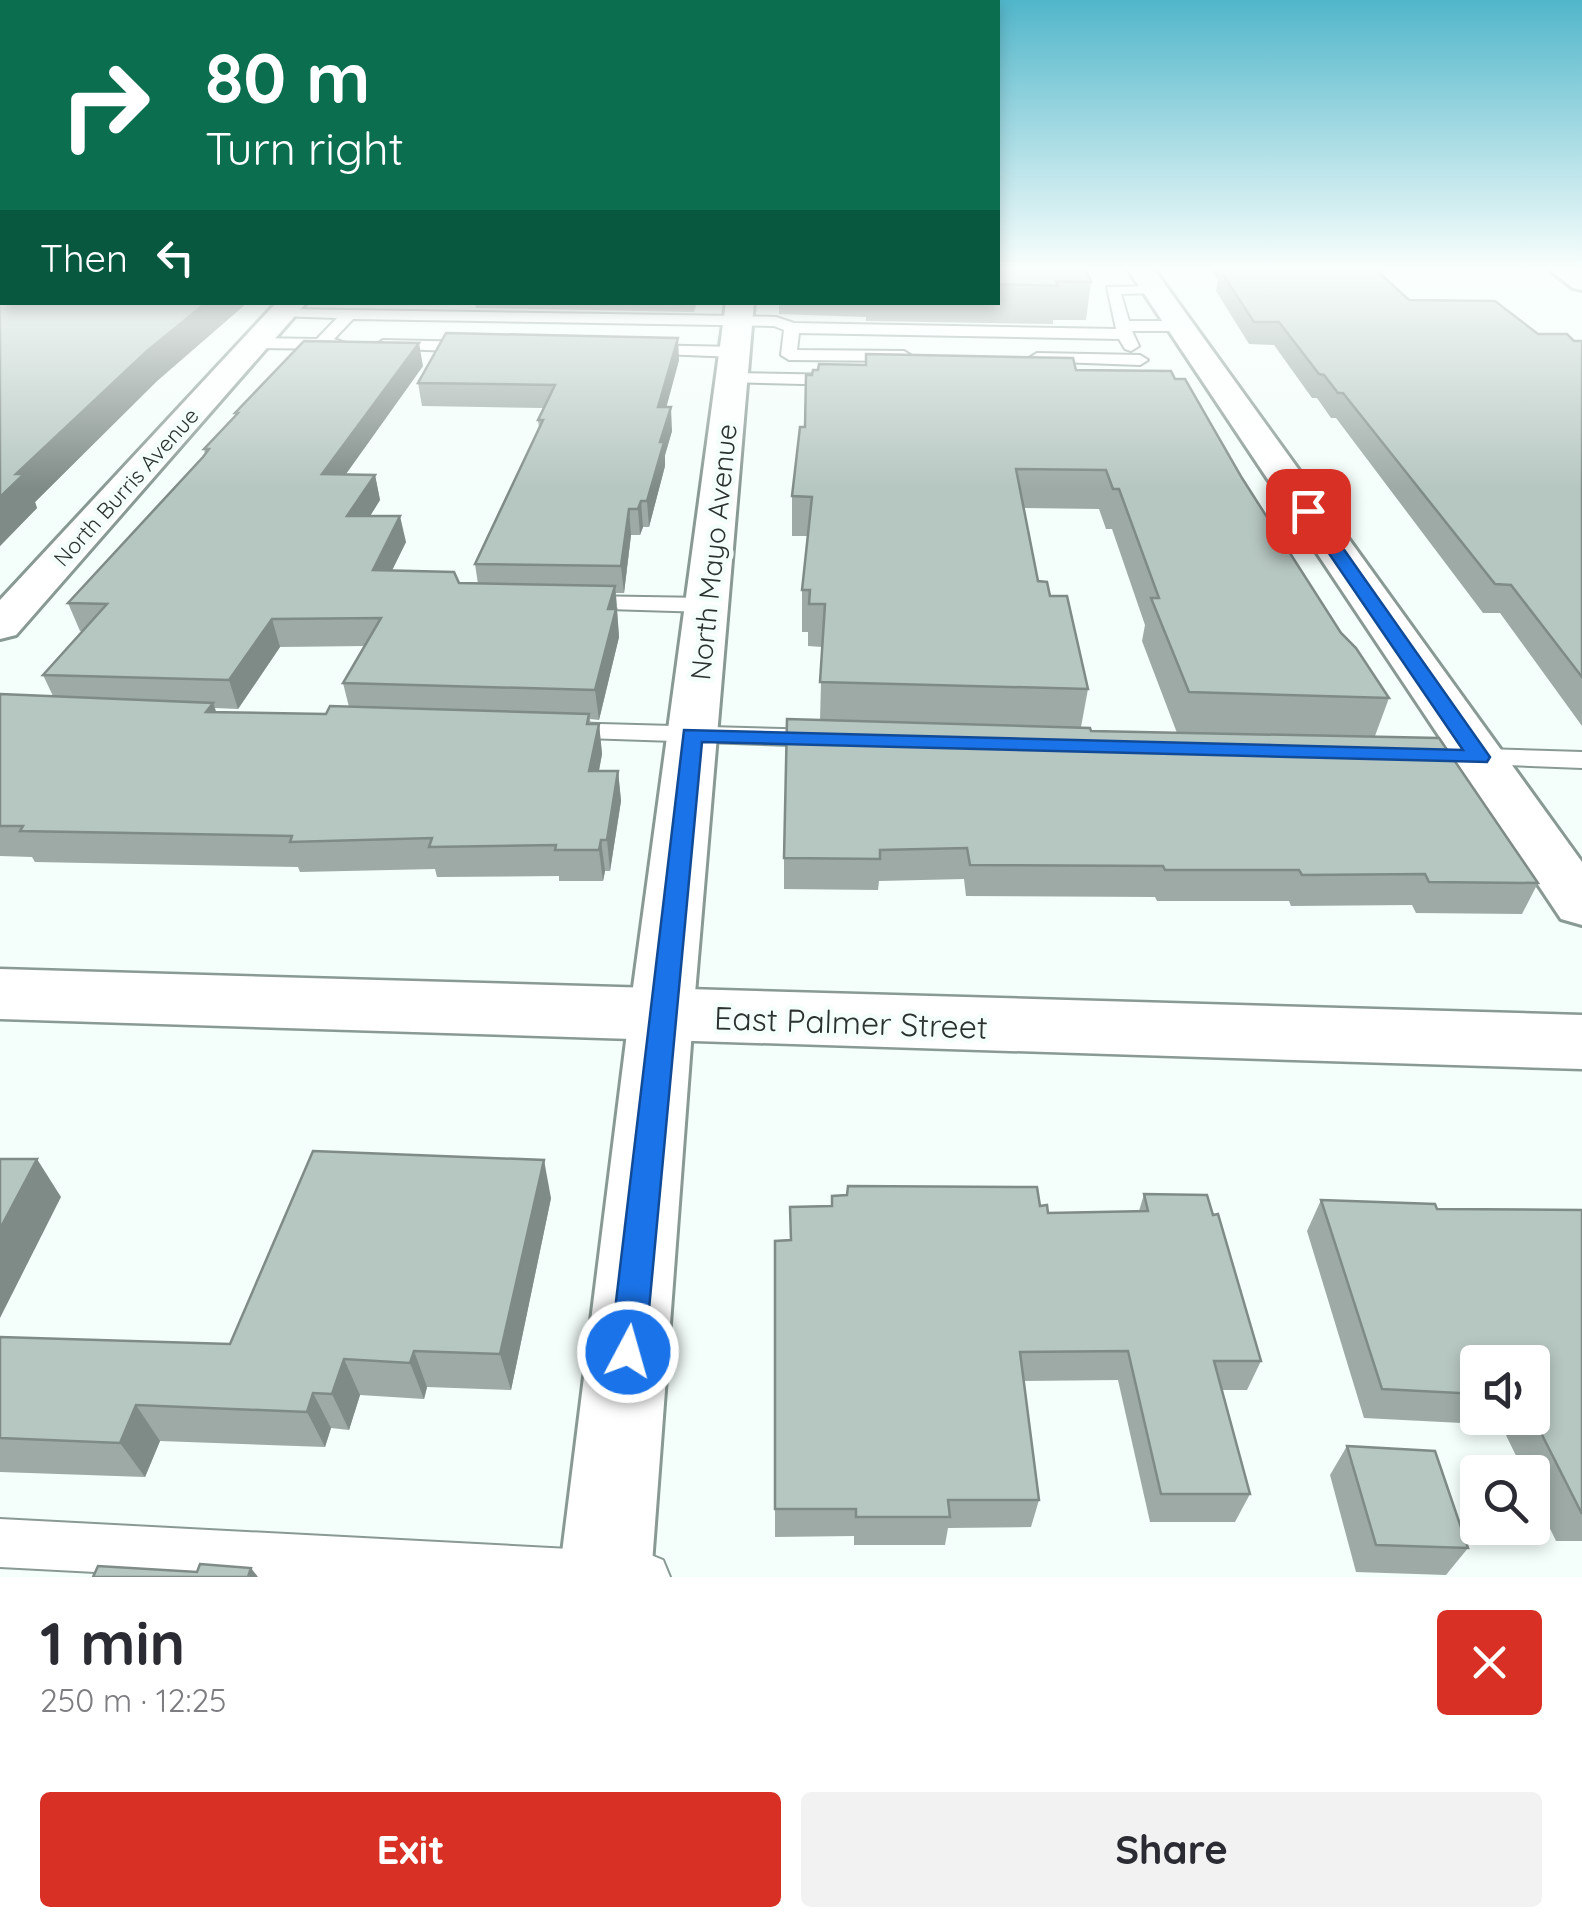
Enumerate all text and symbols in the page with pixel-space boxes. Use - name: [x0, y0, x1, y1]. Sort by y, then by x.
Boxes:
- text: 80 m: [205, 33, 370, 121]
- icon: right: [40, 40, 170, 170]
- text: Turn right: [205, 120, 404, 176]
- icon: left: [148, 230, 203, 285]
- text: Then: [40, 234, 128, 282]
- street label: North Burris Avenue: [47, 402, 205, 572]
- street label: North Mayo Avenue: [682, 422, 744, 682]
- pin: [1266, 469, 1351, 554]
- icon: arrive: [1281, 484, 1336, 539]
- street label: East Palmer Street: [714, 997, 988, 1047]
- position arrow: [576, 1300, 680, 1404]
- map controls: [1460, 1345, 1550, 1545]
- button: sound: [1460, 1345, 1550, 1435]
- button: search: [1460, 1455, 1550, 1545]
- text: 1 min: [40, 1605, 185, 1680]
- button: close: [1437, 1610, 1542, 1715]
- text: 250 m · 12:25: [40, 1680, 227, 1720]
- button: Exit: [40, 1792, 781, 1907]
- button: Share: [801, 1792, 1542, 1907]

